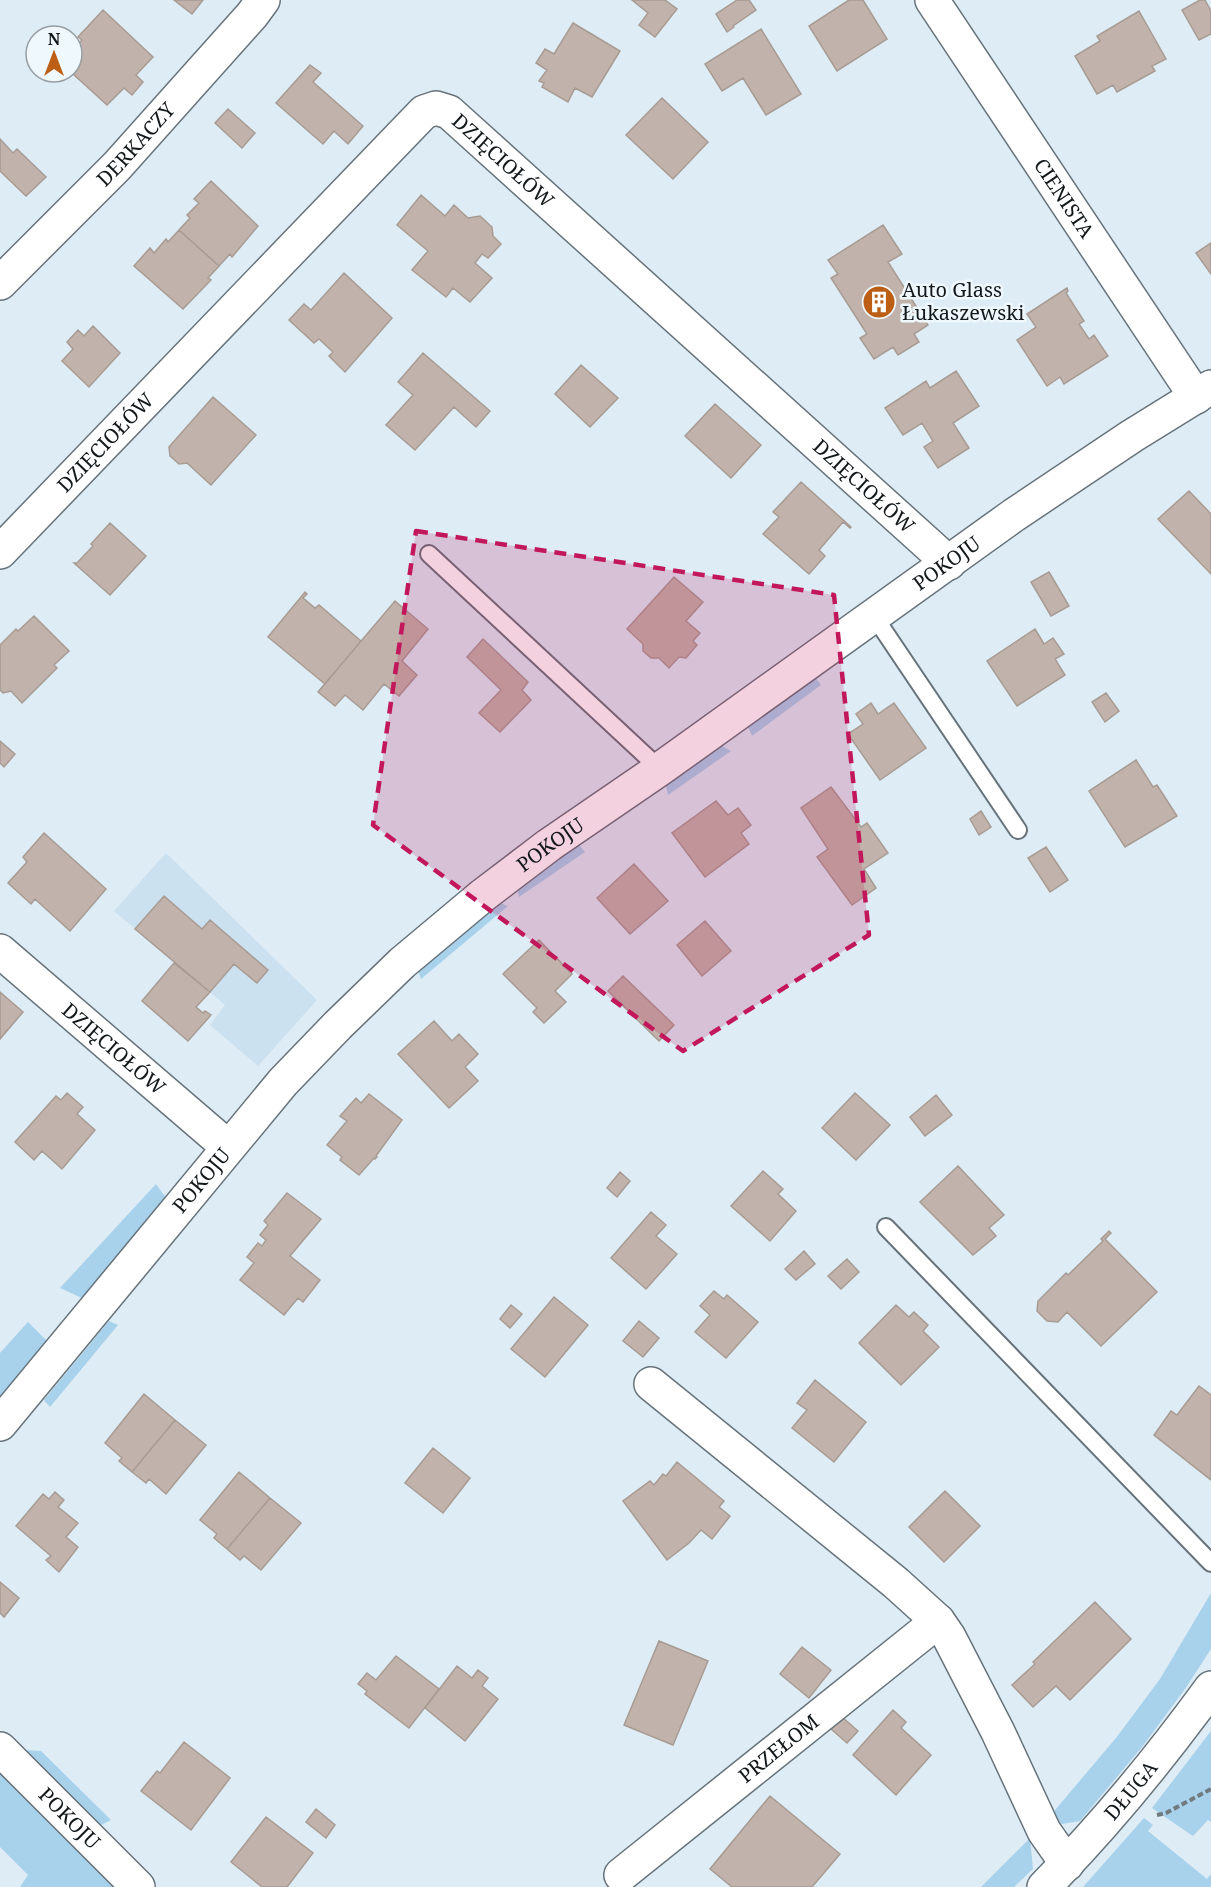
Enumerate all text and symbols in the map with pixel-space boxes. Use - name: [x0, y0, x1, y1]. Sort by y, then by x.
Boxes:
- north arrow: [24, 24, 84, 84]
- text: N: [48, 28, 61, 50]
- street label: DERKACZY: [90, 96, 181, 192]
- street label: DZIĘCIOŁÓW: [447, 107, 560, 213]
- street label: CIENISTA: [1028, 153, 1101, 244]
- place label: Auto Glass Łukaszewski: [902, 276, 1025, 326]
- building icon: Auto Glass Łukaszewski: [861, 284, 897, 320]
- street label: DZIĘCIOŁÓW: [51, 387, 159, 498]
- street label: DZIĘCIOŁÓW: [807, 433, 921, 539]
- street label: POKOJU: [907, 529, 986, 596]
- street label: POKOJU: [511, 811, 590, 878]
- street label: DZIĘCIOŁÓW: [57, 996, 172, 1101]
- street label: POKOJU: [166, 1141, 236, 1218]
- street label: PRZEŁOM: [733, 1708, 824, 1789]
- street label: DŁUGA: [1098, 1754, 1164, 1826]
- street label: POKOJU: [33, 1781, 107, 1855]

